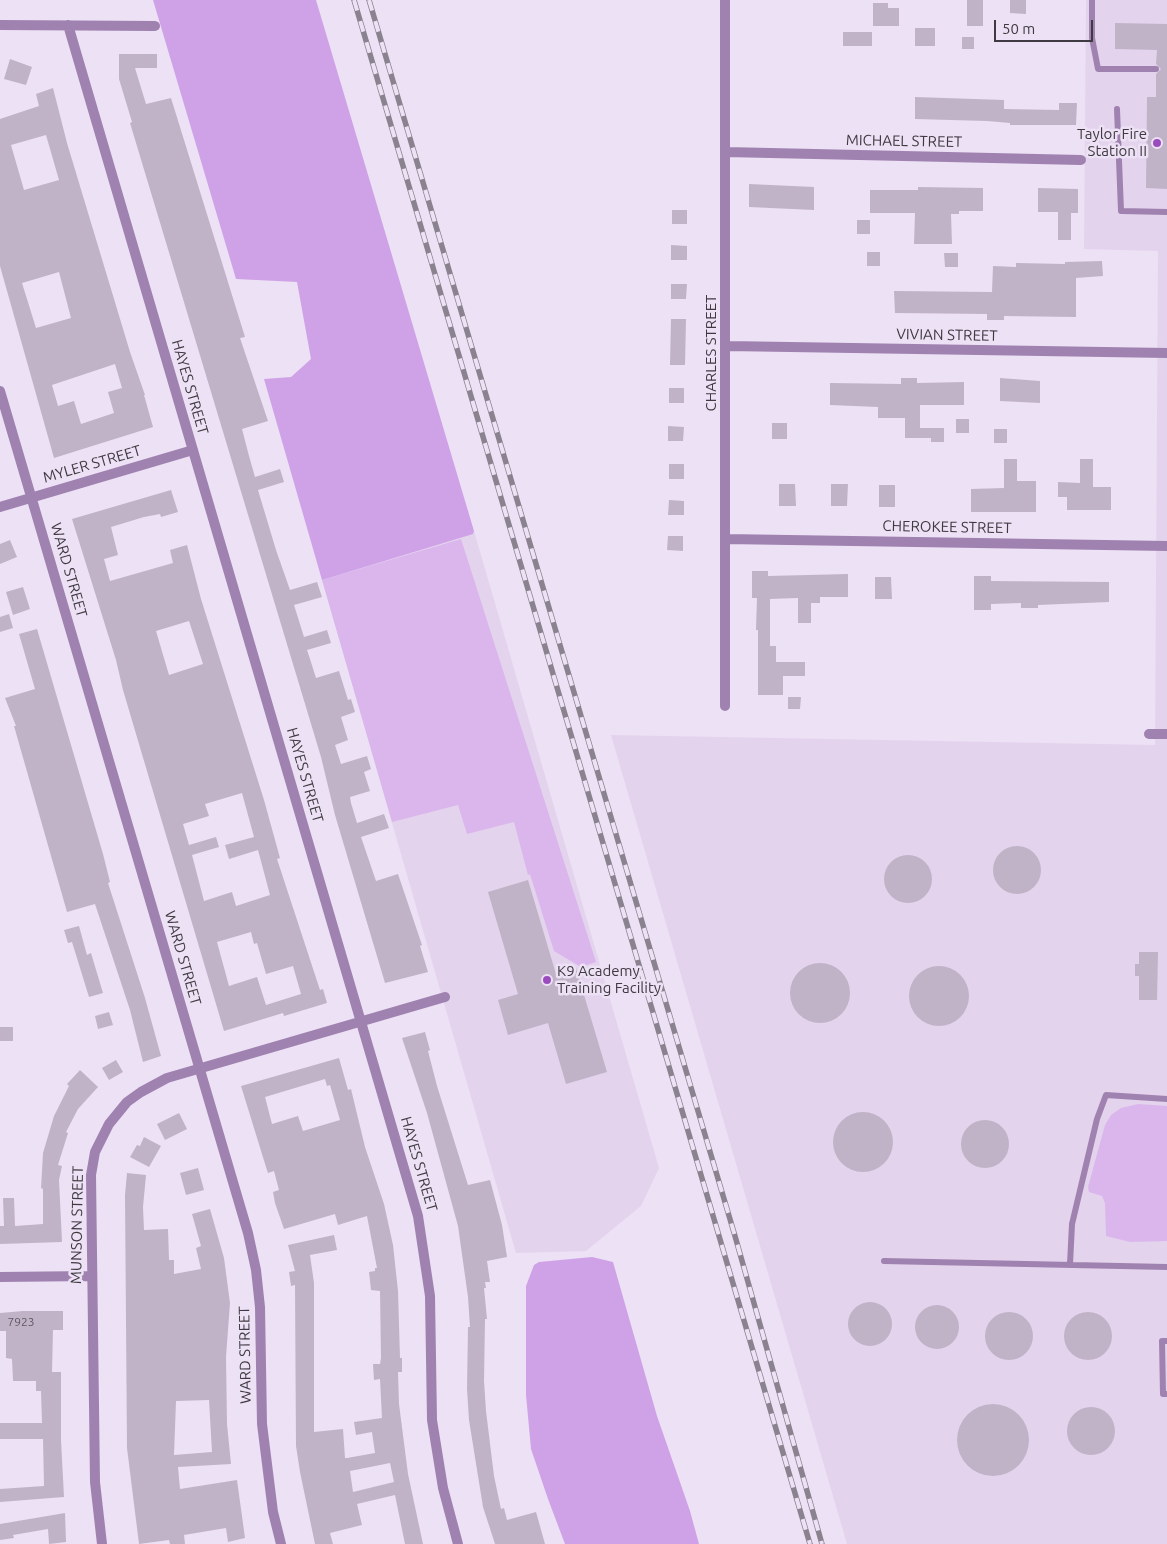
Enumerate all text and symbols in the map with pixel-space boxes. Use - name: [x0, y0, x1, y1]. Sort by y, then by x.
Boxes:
- scale bar: [997, 10, 1096, 42]
- text: 50 m: [1002, 20, 1035, 37]
- place label: Taylor Fire Station II: [1077, 125, 1147, 160]
- street label: MICHAEL STREET: [846, 131, 962, 151]
- marker: Taylor Fire Station II: [1151, 137, 1163, 149]
- street label: CHARLES STREET: [702, 295, 720, 411]
- street label: VIVIAN STREET: [896, 325, 998, 345]
- street label: HAYES STREET: [168, 337, 212, 437]
- street label: MYLER STREET: [41, 441, 143, 487]
- street label: CHEROKEE STREET: [882, 517, 1012, 537]
- street label: WARD STREET: [47, 521, 91, 619]
- street label: HAYES STREET: [283, 725, 327, 825]
- street label: WARD STREET: [161, 909, 205, 1007]
- place label: K9 Academy Training Facility: [557, 962, 661, 997]
- marker: K9 Academy Training Facility: [541, 974, 553, 986]
- street label: HAYES STREET: [397, 1114, 441, 1214]
- street label: MUNSON STREET: [67, 1166, 87, 1284]
- street label: WARD STREET: [235, 1306, 255, 1404]
- house number: 7923: [7, 1315, 35, 1329]

